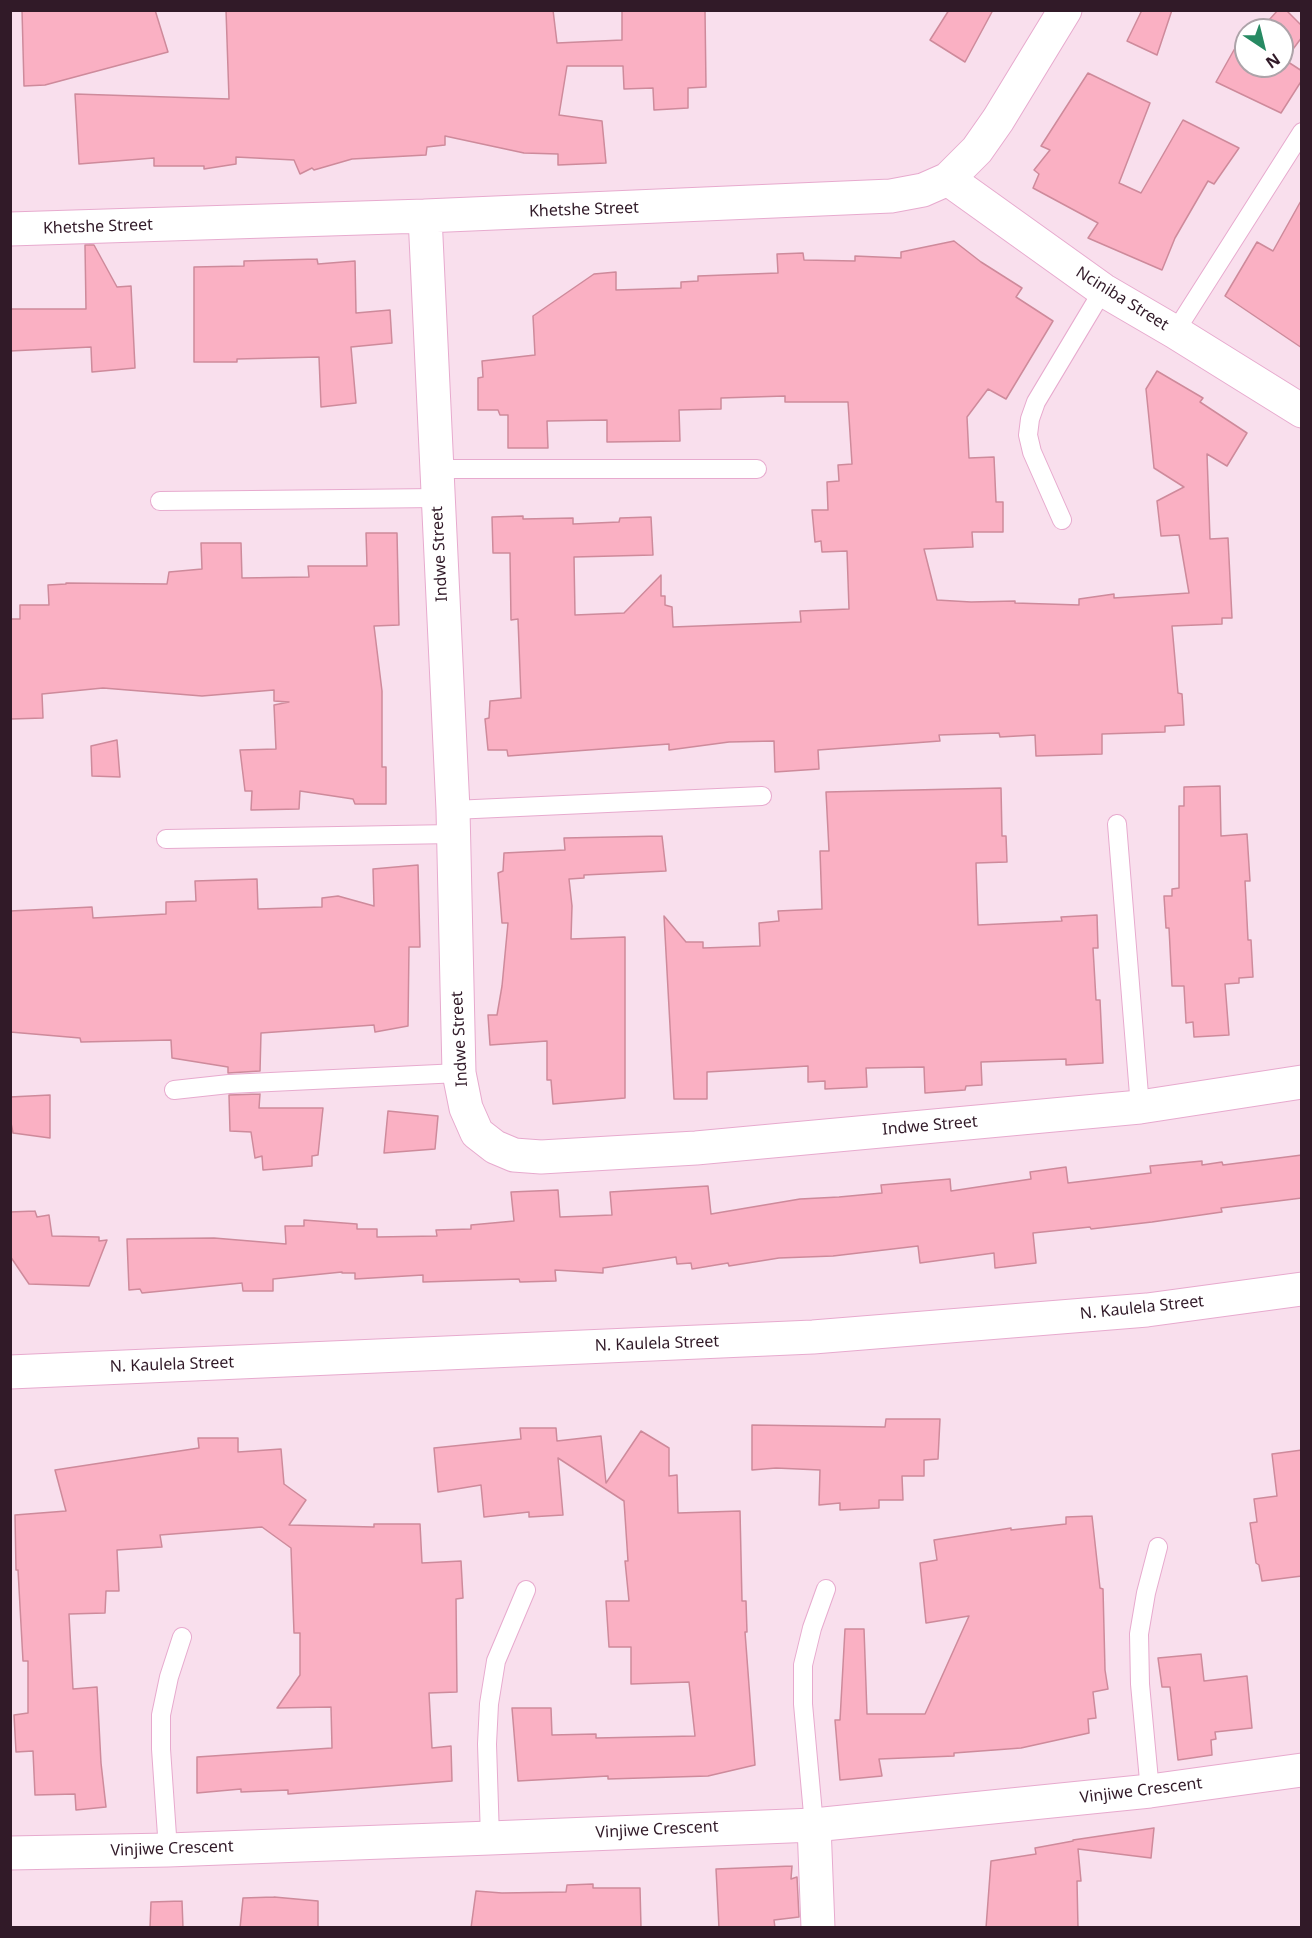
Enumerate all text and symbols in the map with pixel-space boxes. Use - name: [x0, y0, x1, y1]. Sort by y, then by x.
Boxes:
- north arrow: [1234, 18, 1294, 78]
- text: N: [1262, 48, 1285, 74]
- street label: Khetshe Street: [529, 198, 639, 222]
- street label: Khetshe Street: [43, 215, 153, 239]
- street label: Nciniba Street: [1072, 263, 1172, 335]
- street label: Indwe Street: [428, 506, 452, 602]
- street label: Indwe Street: [448, 991, 472, 1087]
- street label: Indwe Street: [882, 1112, 978, 1140]
- street label: N. Kaulela Street: [1079, 1292, 1205, 1324]
- street label: N. Kaulela Street: [594, 1332, 720, 1356]
- street label: N. Kaulela Street: [109, 1353, 235, 1377]
- street label: Vinjiwe Crescent: [1079, 1774, 1203, 1808]
- street label: Vinjiwe Crescent: [595, 1817, 719, 1843]
- street label: Vinjiwe Crescent: [110, 1837, 234, 1861]

